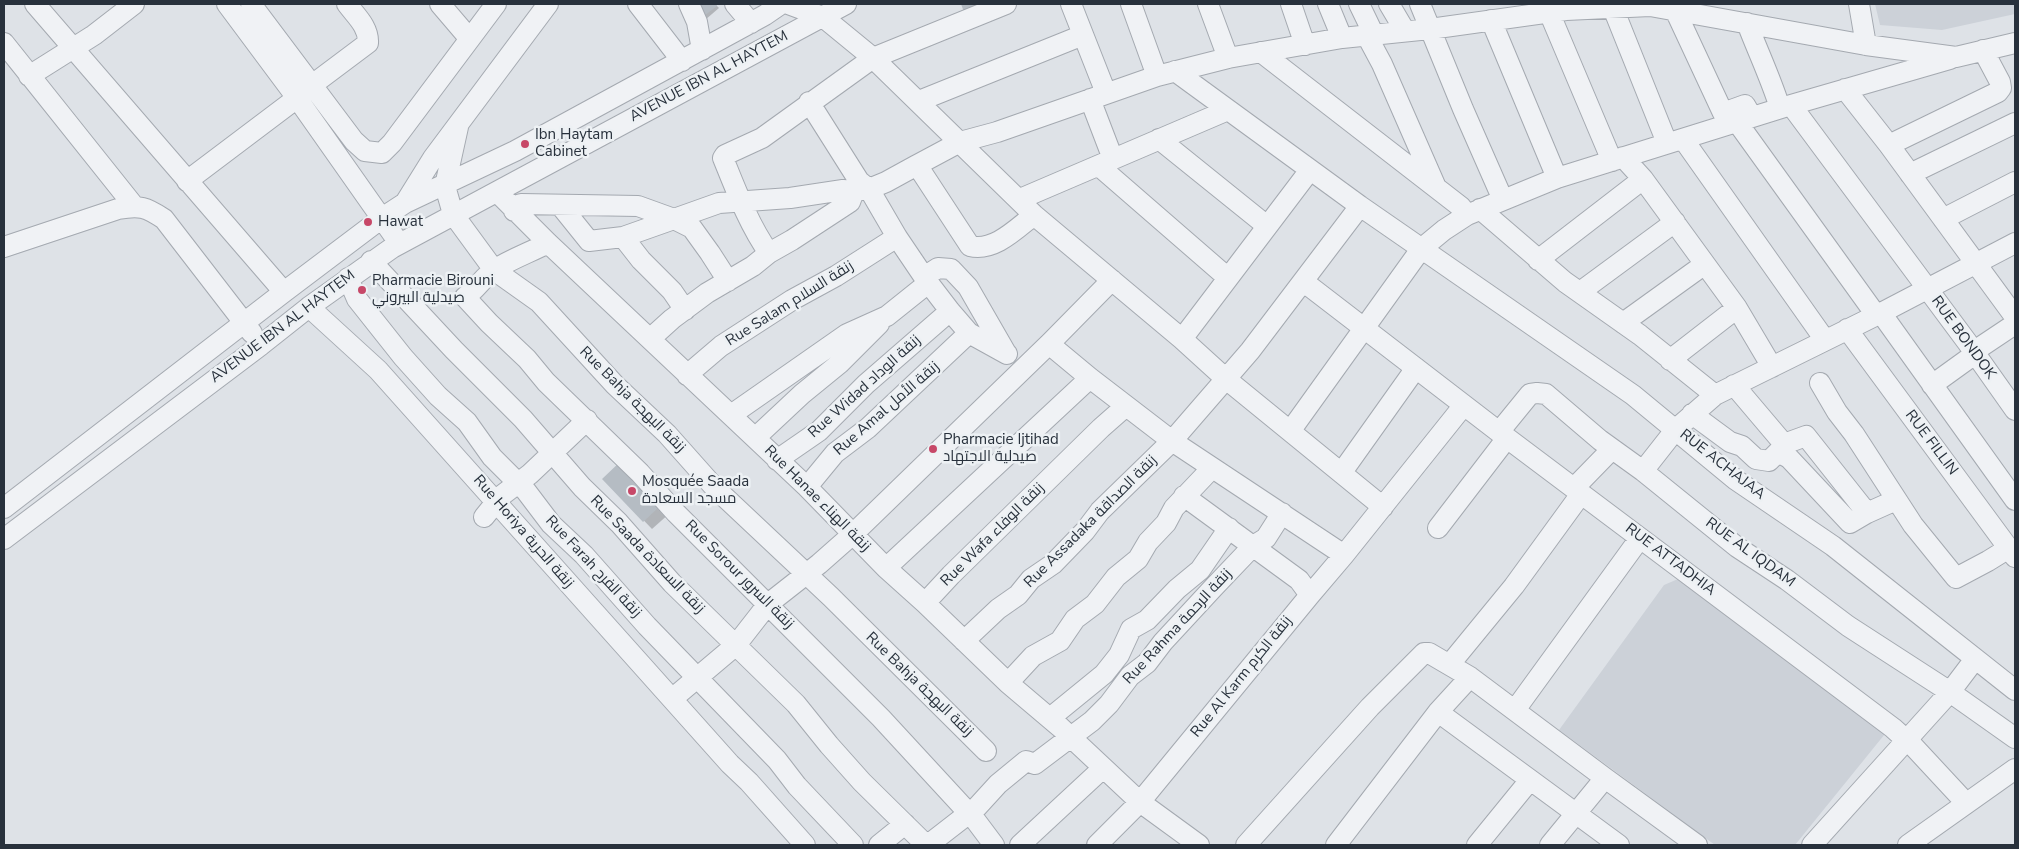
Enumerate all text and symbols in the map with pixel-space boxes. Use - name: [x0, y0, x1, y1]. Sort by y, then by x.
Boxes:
- street label: AVENUE IBN AL HAYTEM: [627, 28, 791, 126]
- place label: Ibn Haytam Cabinet: [535, 126, 613, 161]
- marker: Ibn Haytam Cabinet: [519, 138, 531, 150]
- place label: Hawat: [378, 213, 423, 231]
- marker: Hawat: [362, 216, 374, 228]
- street label: Rue Salam زنقة السلام: [723, 257, 857, 351]
- street label: AVENUE IBN AL HAYTEM: [207, 267, 359, 387]
- place label: Pharmacie Birouni صيدلية البيروني: [372, 272, 494, 307]
- marker: Pharmacie Birouni صيدلية البيروني: [356, 284, 368, 296]
- street label: RUE BONDOK: [1927, 293, 1999, 383]
- street label: Rue Widad زنقة الوداد: [805, 332, 925, 442]
- street label: Rue Bahja زنقة البهجة: [575, 343, 689, 457]
- street label: Rue Amal زنقة الأمل: [830, 358, 944, 460]
- street label: RUE FILLIN: [1901, 407, 1961, 479]
- street label: RUE ACHAJAA: [1676, 426, 1768, 504]
- place label: Pharmacie Ijtihad صيدلية الاجتهاد: [943, 431, 1059, 466]
- street label: Rue Hanae زنقة الهناء: [760, 442, 874, 556]
- marker: Pharmacie Ijtihad صيدلية الاجتهاد: [927, 443, 939, 455]
- street label: Rue Assadaka زنقة الصداقة: [1021, 452, 1161, 592]
- street label: Rue Horiya زنقة الحرية: [469, 472, 577, 592]
- place label: Mosquée Saada مسجد السعادة: [642, 473, 749, 508]
- street label: Rue Wafa زنقة الوفاء: [937, 479, 1049, 591]
- marker: Mosquée Saada مسجد السعادة: [626, 485, 638, 497]
- street label: Rue Saada زنقة السعادة: [586, 492, 708, 618]
- street label: Rue Farah زنقة الفرح: [541, 512, 645, 622]
- street label: RUE AL IQDAM: [1702, 514, 1798, 592]
- street label: Rue Sorour زنقة السرور: [681, 517, 797, 633]
- street label: RUE ATTADHIA: [1621, 520, 1719, 600]
- street label: Rue Rahma زنقة الرحمة: [1120, 566, 1236, 688]
- street label: Rue Al Karm زنقة الكرم: [1188, 613, 1296, 741]
- street label: Rue Bahja زنقة البهجة: [862, 629, 976, 741]

